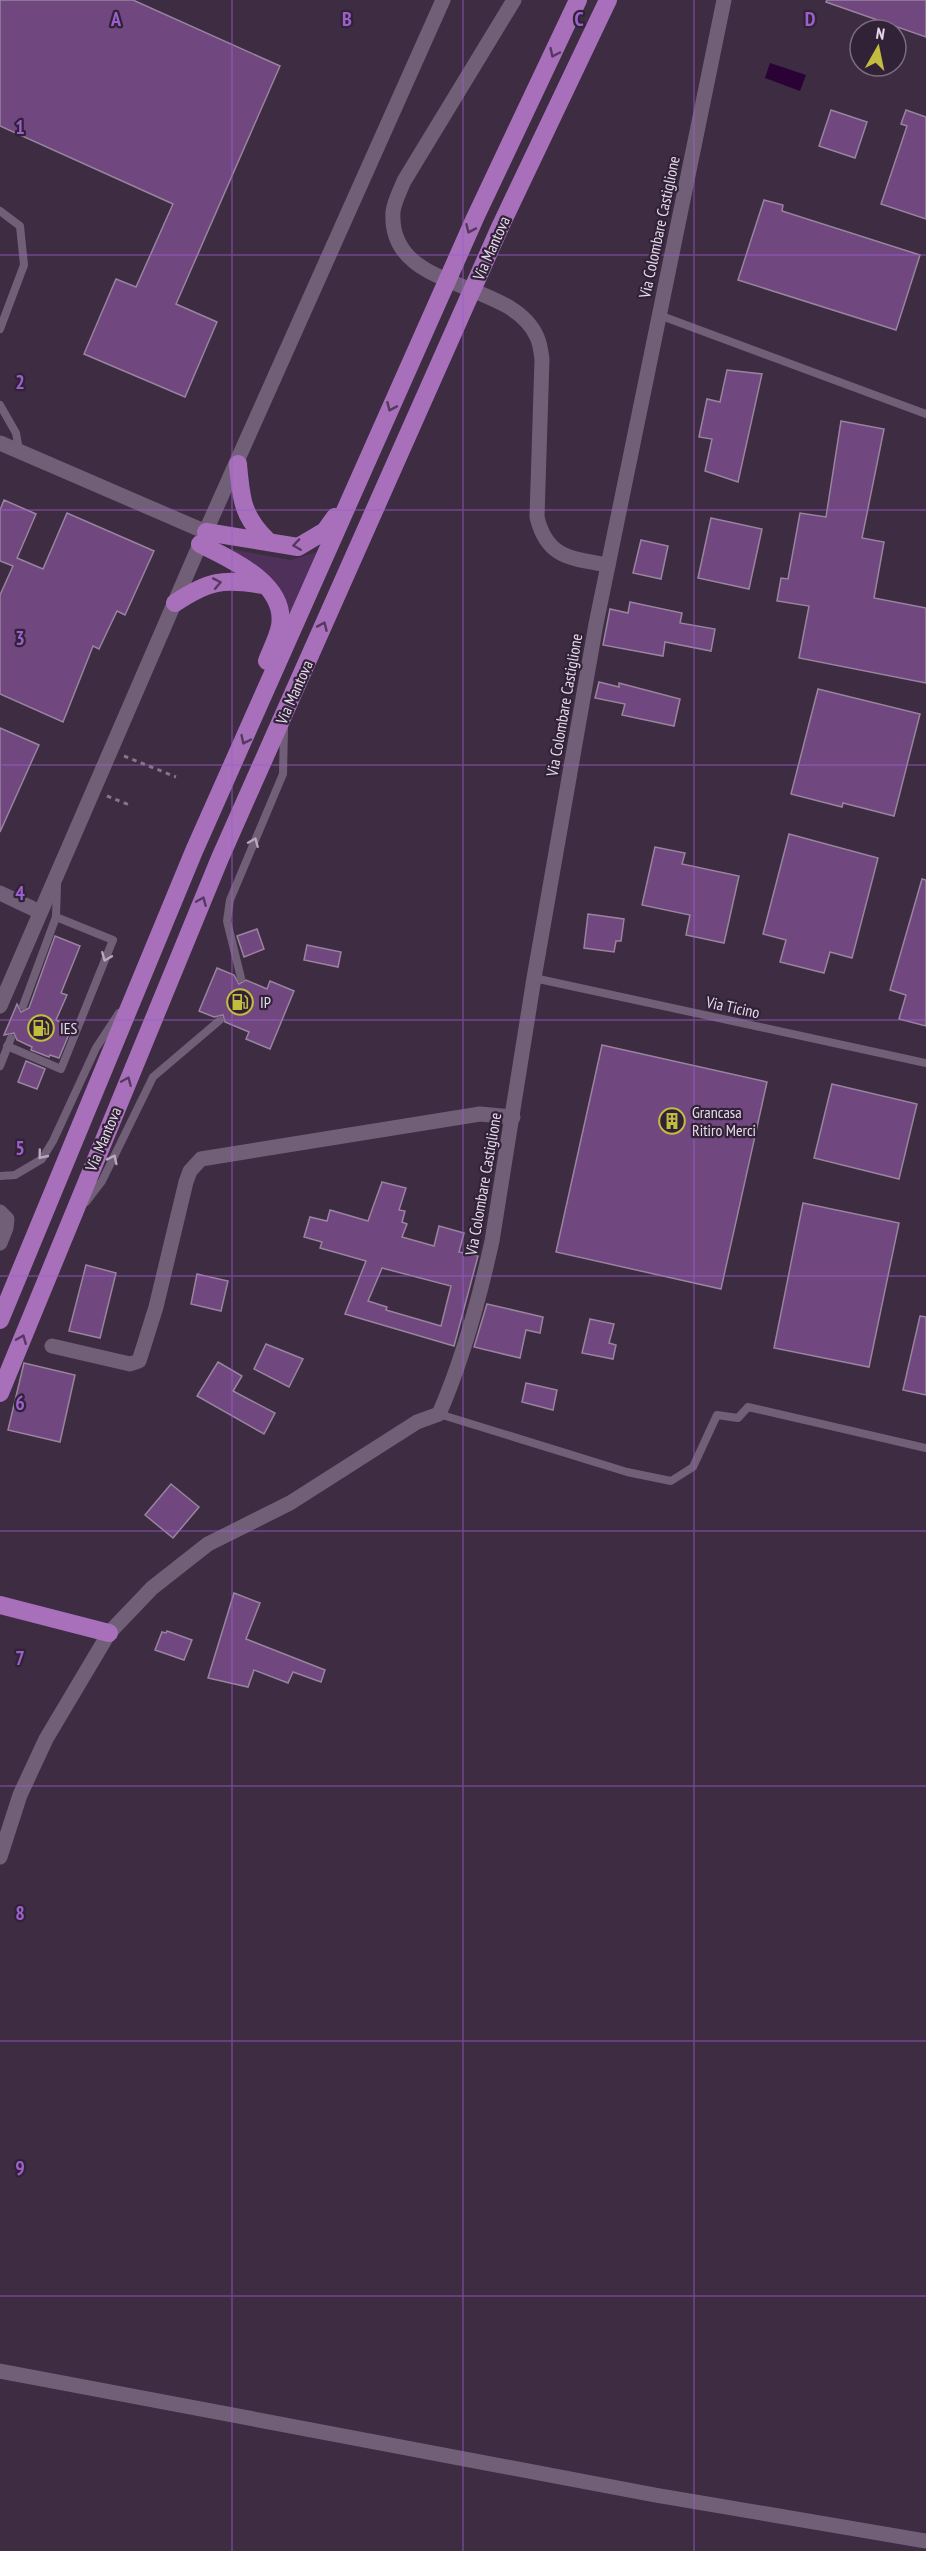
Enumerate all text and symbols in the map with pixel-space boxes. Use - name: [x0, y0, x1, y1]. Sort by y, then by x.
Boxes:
- text: A: [110, 6, 122, 32]
- text: B: [342, 6, 352, 32]
- text: C: [574, 6, 584, 32]
- text: D: [805, 6, 816, 32]
- north arrow: [848, 18, 908, 78]
- text: N: [875, 23, 886, 44]
- one-way arrow: [549, 47, 561, 58]
- text: 1: [15, 114, 25, 140]
- street label: Via Colombare Castiglione: [634, 154, 684, 301]
- street label: Via Mantova: [468, 213, 514, 284]
- one-way arrow: [465, 223, 477, 234]
- text: 2: [15, 369, 25, 395]
- one-way arrow: [386, 401, 398, 412]
- one-way arrow: [292, 538, 301, 550]
- one-way arrow: [212, 577, 222, 589]
- one-way arrow: [316, 621, 328, 632]
- text: 3: [15, 625, 25, 651]
- street label: Via Colombare Castiglione: [541, 632, 586, 779]
- street label: Via Mantova: [271, 657, 317, 728]
- one-way arrow: [240, 733, 252, 744]
- one-way arrow: [247, 837, 259, 848]
- text: 4: [15, 880, 25, 906]
- one-way arrow: [195, 896, 207, 907]
- one-way arrow: [101, 951, 113, 962]
- fuel station icon: IP: [225, 987, 255, 1017]
- street label: Via Ticino: [704, 991, 762, 1022]
- place label: IP: [260, 992, 271, 1012]
- fuel station icon: IES: [26, 1013, 56, 1043]
- place label: IES: [60, 1018, 78, 1038]
- one-way arrow: [120, 1076, 132, 1087]
- place label: Grancasa Ritiro Merci: [692, 1102, 756, 1140]
- street label: Via Mantova: [80, 1104, 125, 1175]
- building icon: Grancasa Ritiro Merci: [657, 1106, 687, 1136]
- street label: Via Colombare Castiglione: [460, 1111, 505, 1258]
- text: 5: [15, 1135, 25, 1161]
- one-way arrow: [39, 1148, 50, 1159]
- one-way arrow: [106, 1154, 117, 1165]
- one-way arrow: [15, 1334, 27, 1345]
- text: 6: [15, 1390, 25, 1416]
- text: 7: [15, 1645, 25, 1671]
- text: 8: [15, 1900, 25, 1926]
- text: 9: [15, 2155, 25, 2181]

